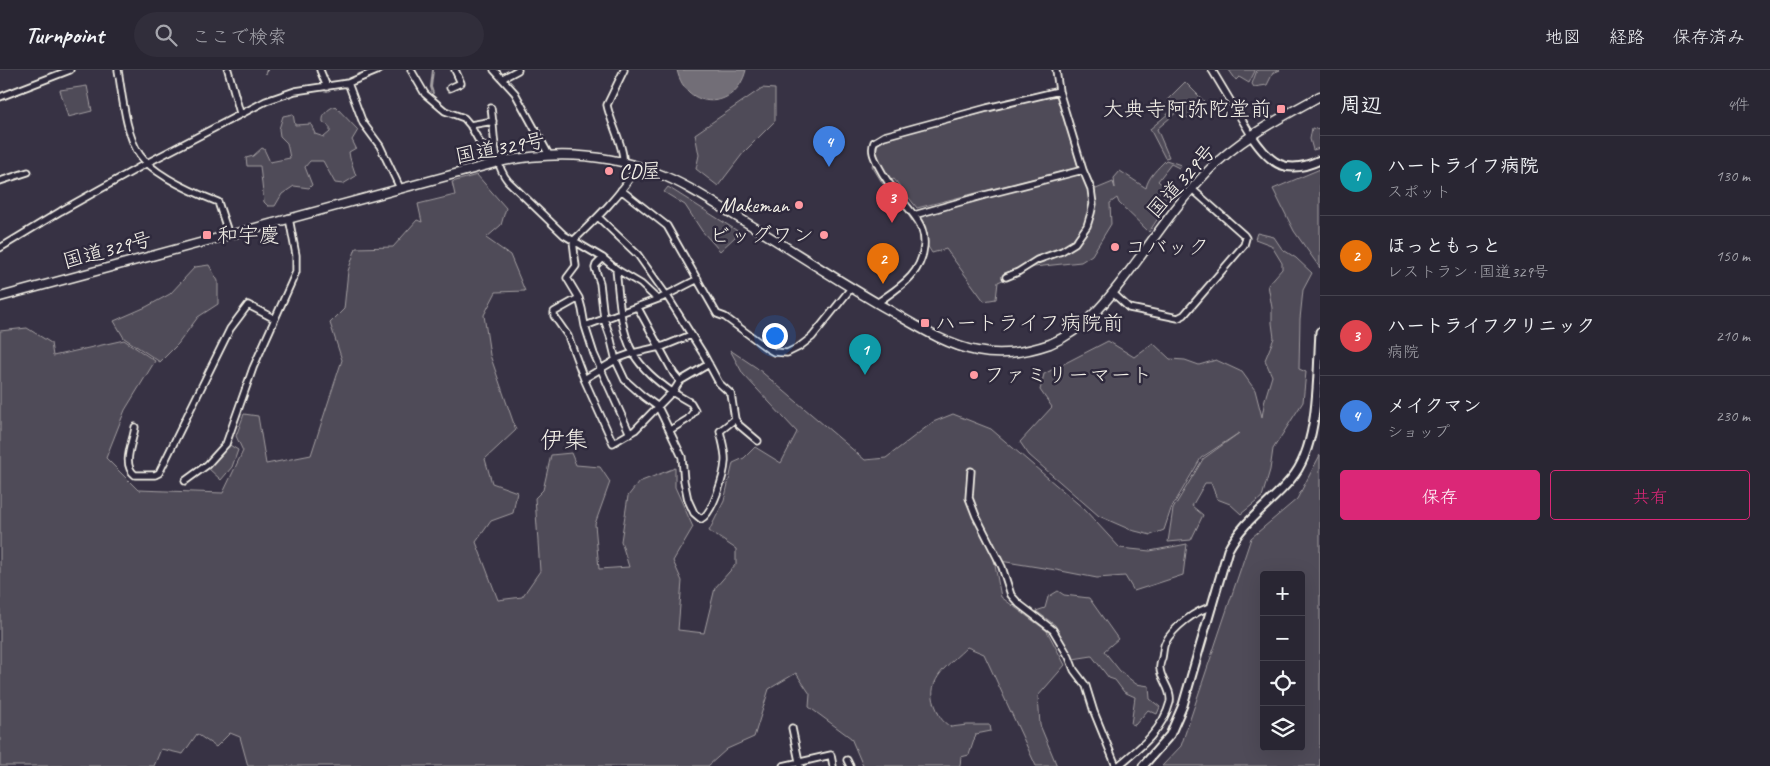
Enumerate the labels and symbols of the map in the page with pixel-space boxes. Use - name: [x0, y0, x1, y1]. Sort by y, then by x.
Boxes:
- place label: 大典寺阿弥陀堂前: [1103, 96, 1271, 122]
- marker: 大典寺阿弥陀堂前: [1275, 103, 1287, 115]
- pin: 4: [813, 126, 845, 167]
- street label: 国道329号: [453, 127, 547, 169]
- street label: 国道329号: [1141, 138, 1221, 224]
- place label: CD屋: [619, 158, 662, 184]
- marker: CD屋: [603, 165, 615, 177]
- pin: 3: [876, 182, 908, 223]
- place label: Makeman: [719, 192, 791, 218]
- marker: Makeman: [793, 199, 805, 211]
- place label: 和宇慶: [217, 222, 280, 248]
- place label: ビッグワン: [709, 222, 814, 248]
- street label: 国道329号: [60, 226, 154, 274]
- marker: 和宇慶: [201, 229, 213, 241]
- marker: ビッグワン: [818, 229, 830, 241]
- place label: コバック: [1125, 234, 1209, 260]
- marker: コバック: [1109, 241, 1121, 253]
- pin: 2: [867, 243, 899, 284]
- place label: ハートライフ病院前: [935, 310, 1123, 336]
- marker: ハートライフ病院前: [919, 317, 931, 329]
- your location: [762, 323, 788, 349]
- pin: 1: [849, 334, 881, 375]
- place label: ファミリーマート: [984, 362, 1152, 388]
- marker: ファミリーマート: [968, 369, 980, 381]
- district label: 伊集: [540, 425, 588, 455]

